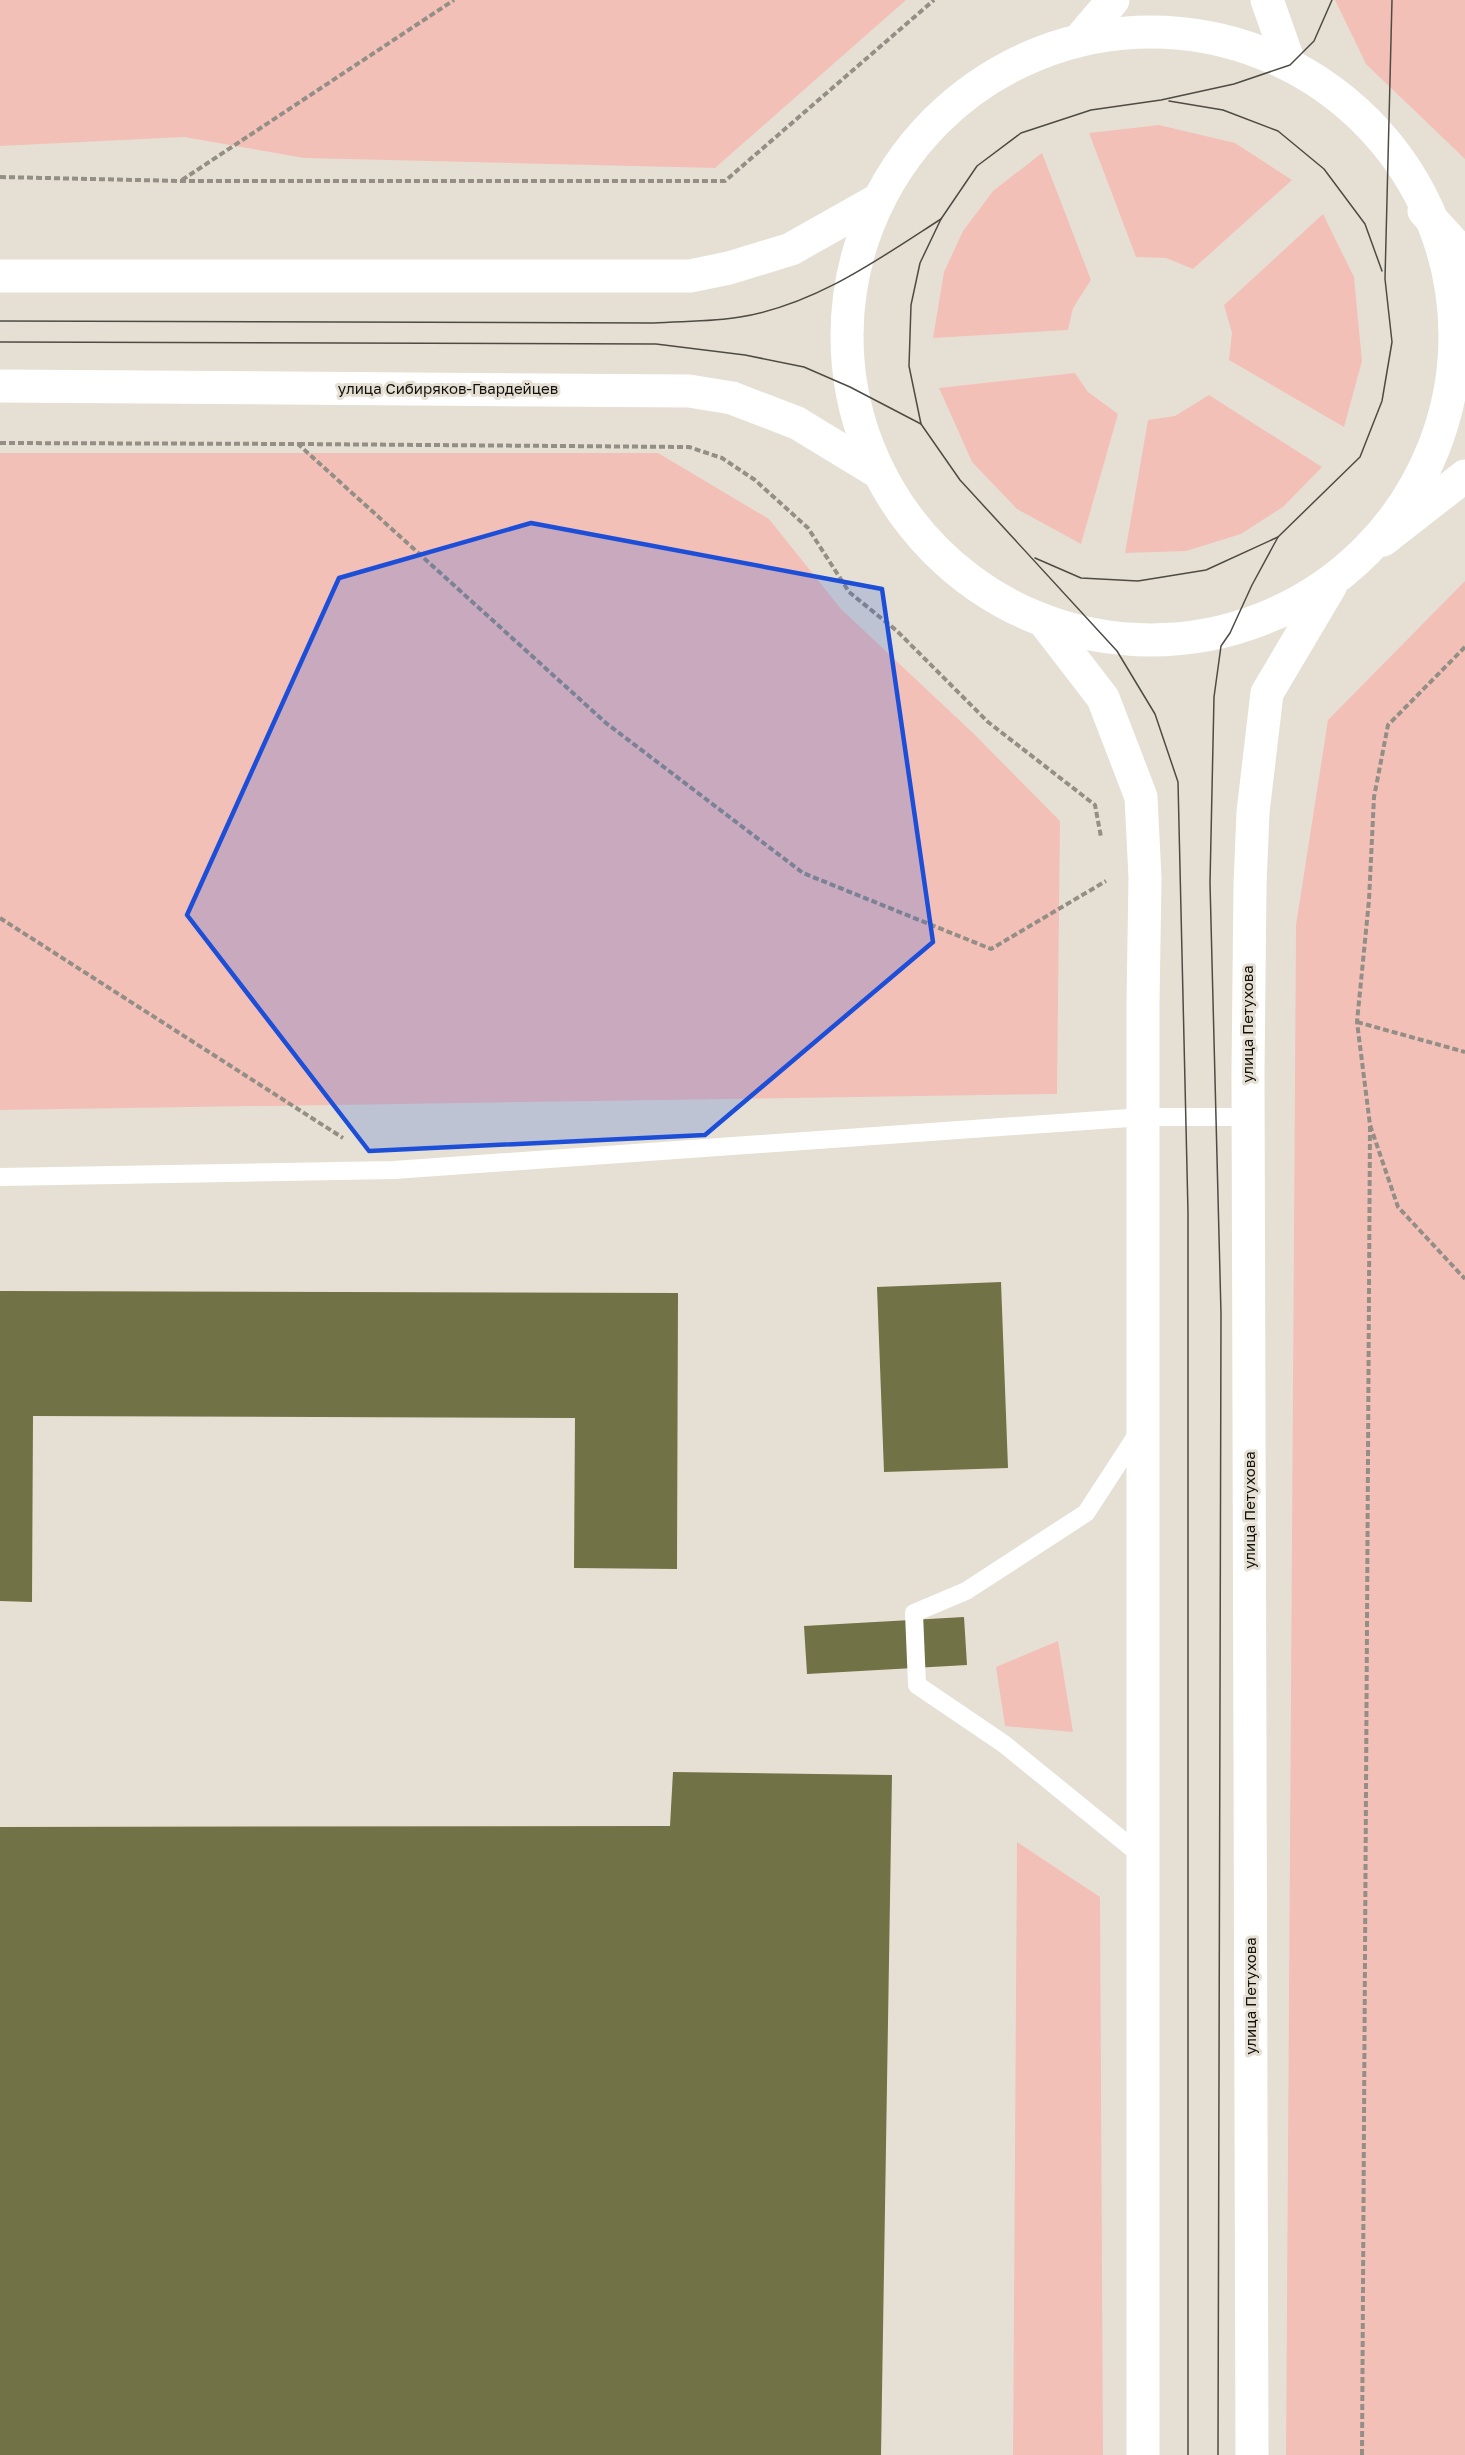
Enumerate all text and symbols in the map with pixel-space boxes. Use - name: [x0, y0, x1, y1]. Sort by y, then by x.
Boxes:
- street label: улица Сибиряков-Гвардейцев: [338, 379, 558, 397]
- street label: улица Петухова: [1238, 965, 1256, 1083]
- street label: улица Петухова: [1240, 1451, 1258, 1569]
- street label: улица Петухова: [1241, 1937, 1259, 2055]

